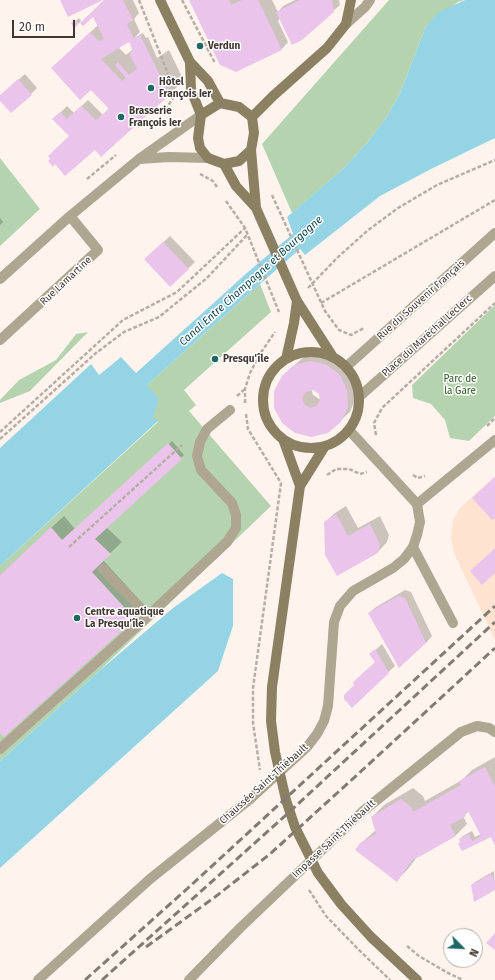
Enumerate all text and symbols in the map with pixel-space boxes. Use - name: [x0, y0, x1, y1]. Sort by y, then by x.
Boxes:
- scale bar: [14, 12, 77, 38]
- text: 20 m: [19, 20, 45, 34]
- place label: Verdun: [208, 40, 240, 52]
- marker: Verdun: [195, 41, 205, 51]
- place label: Hôtel François Ier: [159, 76, 211, 100]
- marker: Hôtel François Ier: [146, 83, 156, 93]
- place label: Brasserie François Ier: [129, 105, 181, 128]
- marker: Brasserie François Ier: [116, 112, 126, 122]
- water label: Canal Entre Champagne et Bourgogne: [177, 213, 325, 349]
- street label: Rue Lamartine: [38, 254, 94, 308]
- street label: Rue du Souvenir Français: [375, 257, 467, 343]
- street label: Place du Maréchal Leclerc: [380, 293, 474, 379]
- place label: Presqu'île: [223, 353, 269, 365]
- marker: Presqu'île: [210, 354, 220, 364]
- park label: Parc de la Gare: [443, 373, 477, 396]
- place label: Centre aquatique La Presqu'île: [85, 606, 164, 630]
- marker: Centre aquatique La Presqu'île: [72, 613, 82, 623]
- street label: Chaussée Saint-Thiébault: [217, 741, 311, 827]
- street label: Impasse Saint-Thiébault: [290, 797, 378, 881]
- north arrow: [443, 928, 483, 968]
- text: N: [466, 947, 481, 959]

